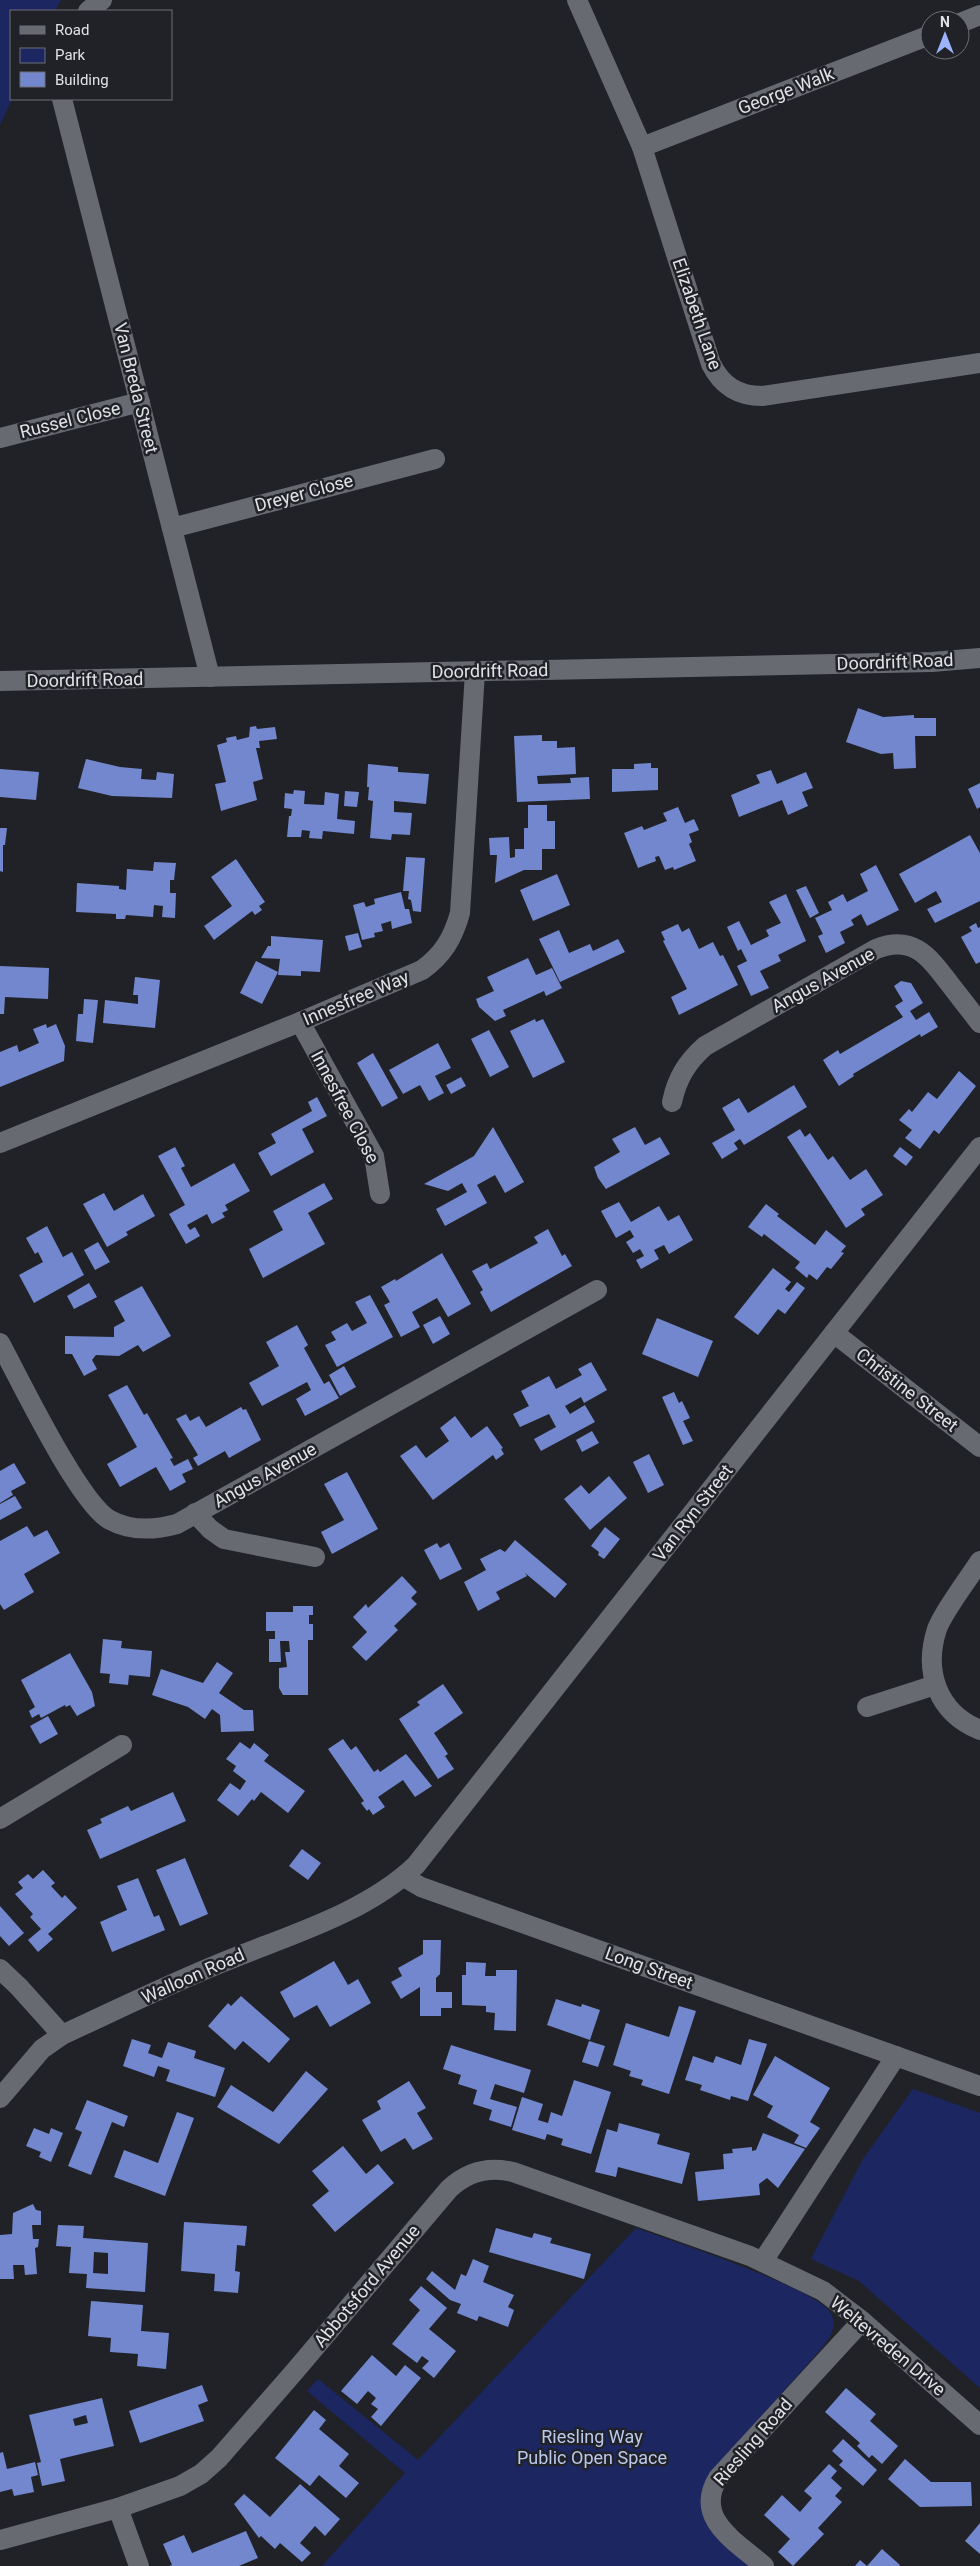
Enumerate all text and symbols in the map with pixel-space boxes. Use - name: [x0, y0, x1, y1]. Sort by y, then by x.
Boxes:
- legend: [10, 10, 172, 100]
- north arrow: [920, 10, 970, 60]
- text: N: [940, 14, 950, 30]
- text: Road: [55, 21, 89, 39]
- text: Park: [55, 46, 86, 64]
- street label: George Walk: [735, 62, 838, 118]
- text: Building: [55, 71, 109, 89]
- street label: Elizabeth Lane: [669, 255, 726, 372]
- street label: Van Breda Street: [110, 320, 163, 455]
- street label: Russel Close: [17, 397, 122, 442]
- street label: Dreyer Close: [252, 469, 355, 516]
- street label: Doordrift Road: [836, 649, 954, 674]
- street label: Doordrift Road: [431, 659, 549, 682]
- street label: Doordrift Road: [26, 668, 144, 691]
- street label: Angus Avenue: [768, 943, 878, 1016]
- street label: Innesfree Way: [300, 966, 412, 1029]
- street label: Innesfree Close: [307, 1047, 384, 1167]
- street label: Christine Street: [852, 1343, 962, 1436]
- street label: Angus Avenue: [210, 1438, 320, 1511]
- street label: Van Ryn Street: [648, 1460, 737, 1565]
- street label: Long Street: [602, 1942, 696, 1993]
- street label: Walloon Road: [138, 1943, 248, 2008]
- street label: Abbotsford Avenue: [309, 2220, 424, 2351]
- street label: Weltevreden Drive: [827, 2291, 950, 2400]
- street label: Riesling Road: [709, 2394, 796, 2490]
- park label: Riesling Way Public Open Space: [517, 2426, 667, 2468]

